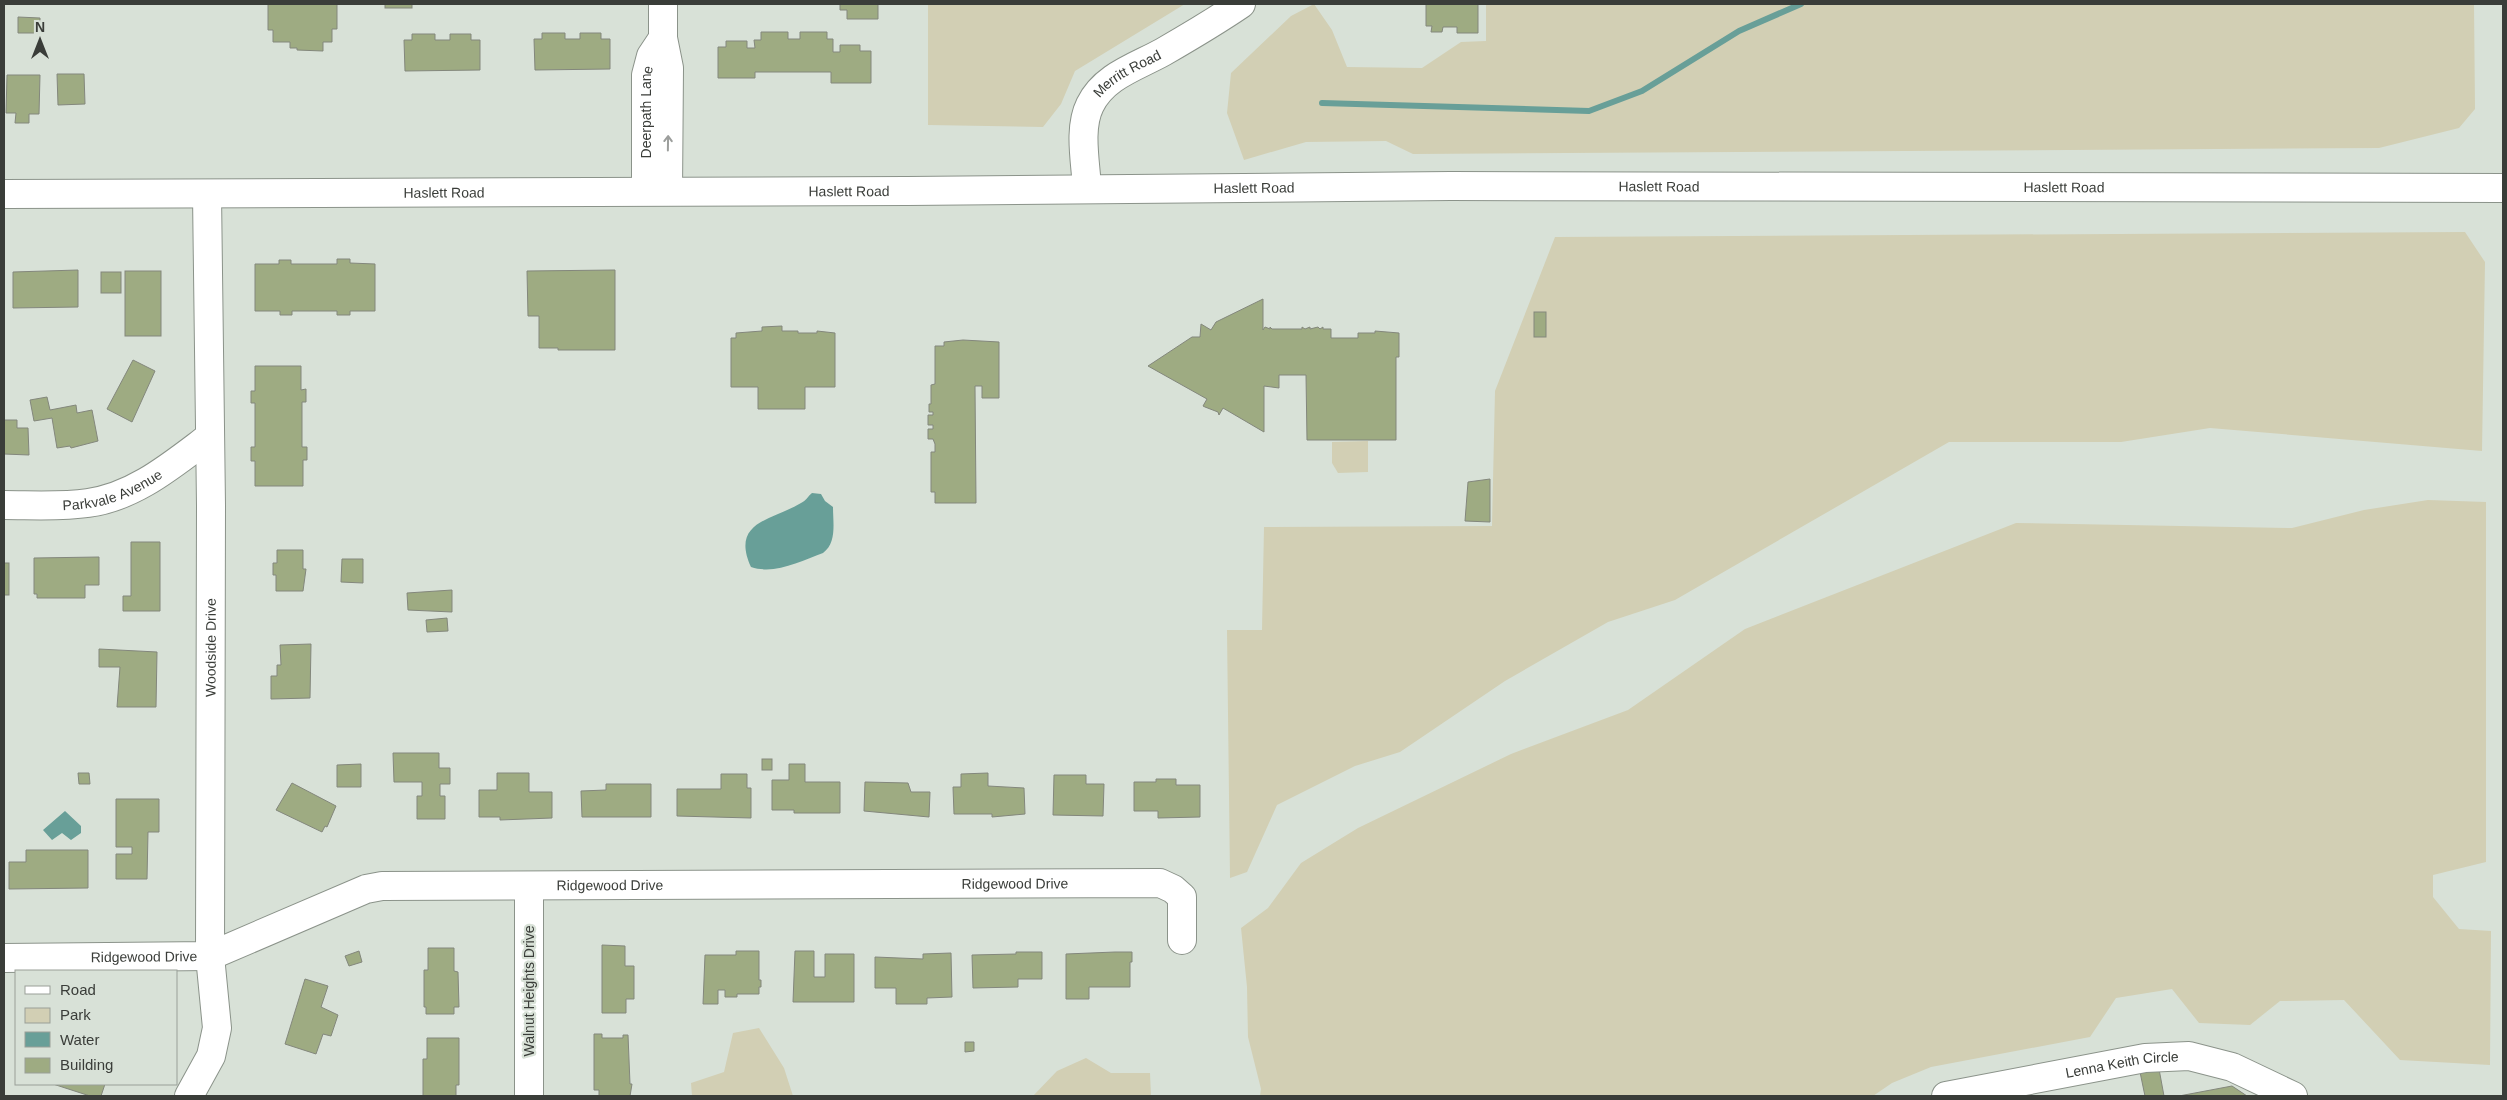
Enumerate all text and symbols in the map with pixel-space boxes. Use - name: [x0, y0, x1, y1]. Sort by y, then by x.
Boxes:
- north arrow: [15, 15, 65, 65]
- text: N: [35, 19, 45, 35]
- street label: Merritt Road: [1090, 47, 1164, 100]
- street label: Deerpath Lane: [638, 64, 656, 158]
- one-way arrow: [664, 135, 673, 151]
- street label: Haslett Road: [1618, 178, 1700, 194]
- street label: Haslett Road: [1213, 179, 1295, 196]
- street label: Haslett Road: [2023, 179, 2105, 195]
- street label: Haslett Road: [808, 183, 890, 199]
- street label: Haslett Road: [403, 184, 485, 201]
- street label: Parkvale Avenue: [62, 466, 165, 513]
- street label: Woodside Drive: [203, 598, 219, 697]
- street label: Ridgewood Drive: [962, 875, 1069, 892]
- street label: Ridgewood Drive: [557, 877, 664, 893]
- street label: Walnut Heights Drive: [521, 925, 537, 1056]
- street label: Ridgewood Drive: [91, 948, 198, 965]
- legend: [15, 970, 178, 1085]
- text: Road: [60, 981, 96, 998]
- text: Park: [60, 1006, 91, 1023]
- text: Water: [60, 1031, 99, 1048]
- street label: Lenna Keith Circle: [2064, 1048, 2179, 1081]
- text: Building: [60, 1056, 113, 1073]

